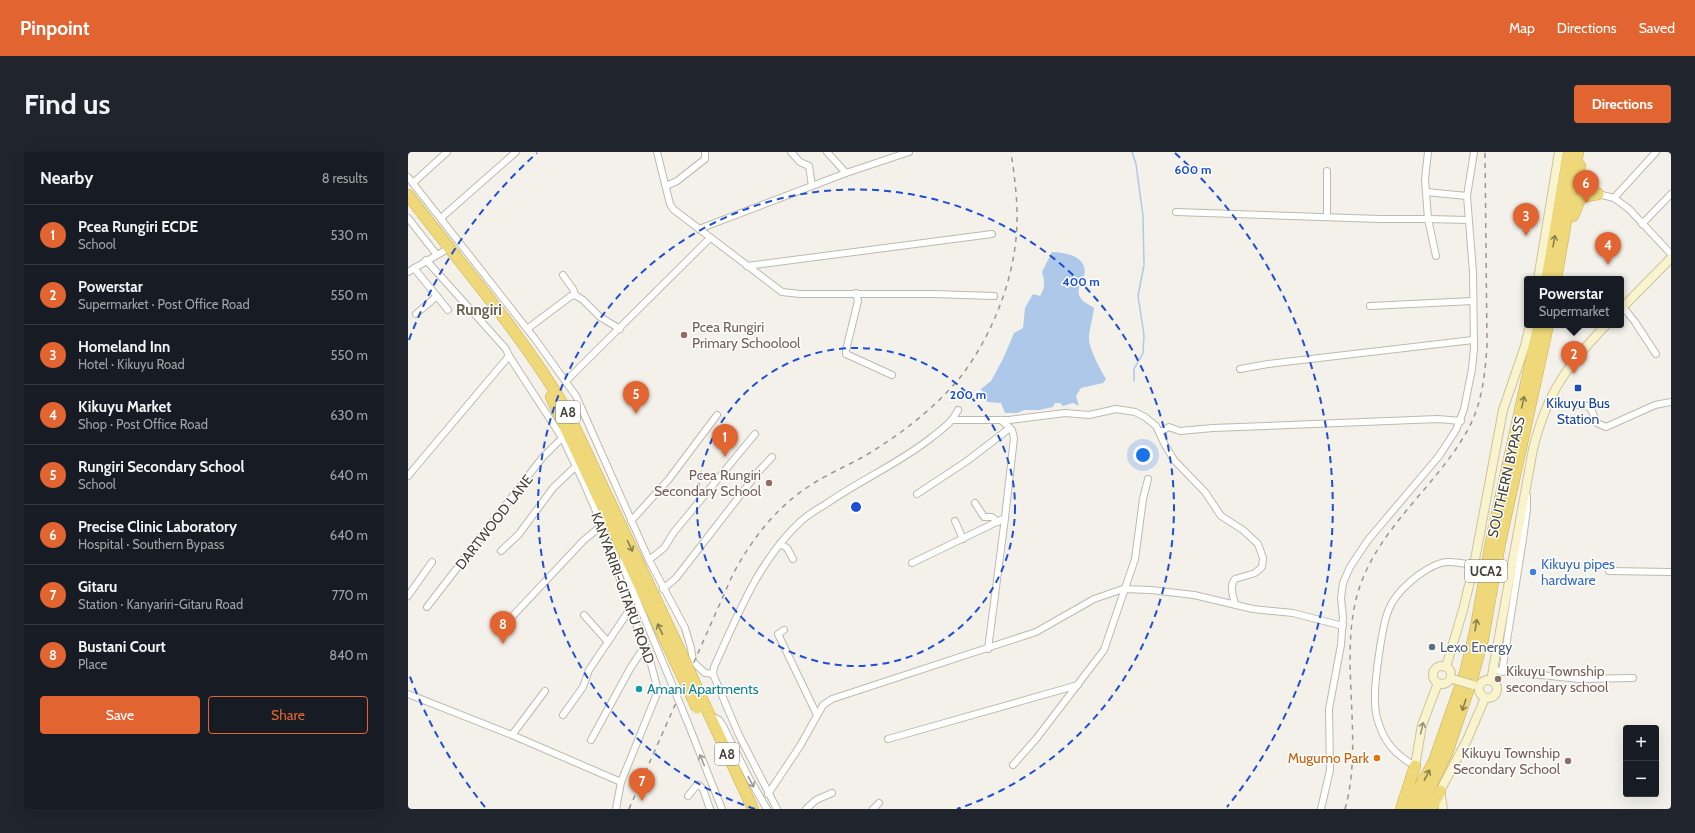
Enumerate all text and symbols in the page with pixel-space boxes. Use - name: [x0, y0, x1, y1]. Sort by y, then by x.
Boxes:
- text: Pinpoint: [20, 17, 89, 40]
- text: Map: [1509, 19, 1535, 37]
- text: Directions: [1557, 19, 1617, 37]
- text: Saved: [1639, 19, 1675, 37]
- button: Directions: [1574, 85, 1671, 123]
- text: Find us: [24, 87, 110, 121]
- text: 600 m: [1175, 162, 1211, 177]
- text: Nearby: [40, 168, 93, 188]
- text: 8 results: [322, 170, 368, 186]
- pin: 6: [1573, 170, 1599, 203]
- pin: 3: [1513, 203, 1539, 236]
- text: Pcea Rungiri ECDE: [78, 218, 198, 236]
- text: 1: [51, 227, 55, 243]
- text: 530 m: [331, 227, 368, 243]
- pin: 4: [1595, 232, 1621, 265]
- one-way arrow: [1550, 234, 1558, 247]
- text: School: [78, 236, 116, 252]
- text: 400 m: [1062, 274, 1100, 289]
- popup: [1524, 276, 1624, 328]
- text: Powerstar: [78, 278, 143, 296]
- text: Powerstar: [1539, 285, 1603, 303]
- text: 2: [50, 287, 56, 303]
- text: 550 m: [331, 287, 368, 303]
- text: Supermarket · Post Office Road: [78, 296, 250, 312]
- district label: Rungiri: [456, 301, 502, 319]
- text: Supermarket: [1539, 303, 1609, 319]
- place label: Pcea Rungiri Primary Schoolool: [692, 318, 801, 352]
- marker: Pcea Rungiri Primary Schoolool: [679, 330, 689, 340]
- text: Homeland Inn: [78, 338, 170, 356]
- pin: 2: [1561, 341, 1587, 374]
- text: 3: [49, 347, 57, 363]
- text: 550 m: [331, 347, 368, 363]
- text: Hotel · Kikuyu Road: [78, 356, 185, 372]
- pin: 5: [623, 381, 649, 414]
- marker: Kikuyu Bus Station: [1573, 383, 1583, 393]
- text: 200 m: [950, 387, 986, 402]
- place label: Kikuyu Bus Station: [1546, 394, 1610, 428]
- one-way arrow: [1519, 396, 1527, 409]
- text: Kikuyu Market: [78, 398, 171, 416]
- road number: A8: [556, 401, 580, 423]
- text: 4: [49, 407, 57, 423]
- text: 630 m: [330, 407, 368, 423]
- street label: SOUTHERN BYPASS: [1483, 415, 1529, 539]
- text: Shop · Post Office Road: [78, 416, 208, 432]
- pin: 1: [712, 424, 738, 457]
- your location: [1133, 445, 1153, 465]
- text: Rungiri Secondary School: [78, 458, 244, 476]
- place label: Pcea Rungiri Secondary School: [654, 466, 762, 500]
- text: 5: [50, 467, 56, 483]
- text: 640 m: [330, 467, 368, 483]
- street label: DARTWOOD LANE: [451, 471, 537, 573]
- text: School: [78, 476, 116, 492]
- marker: Pcea Rungiri Secondary School: [764, 478, 774, 488]
- centre of rings: [849, 500, 863, 514]
- street label: KANYARIRI-GITARU ROAD: [587, 510, 659, 666]
- text: Precise Clinic Laboratory: [78, 518, 237, 536]
- text: 6: [49, 527, 57, 543]
- text: 640 m: [330, 527, 368, 543]
- text: Hospital · Southern Bypass: [78, 536, 224, 552]
- one-way arrow: [627, 539, 634, 551]
- place label: Kikuyu pipes hardware: [1541, 555, 1615, 589]
- road number: UCA2: [1465, 560, 1507, 582]
- marker: Kikuyu pipes hardware: [1528, 567, 1538, 577]
- text: Gitaru: [78, 578, 117, 596]
- text: 7: [50, 587, 56, 603]
- text: 770 m: [332, 587, 368, 603]
- text: Station · Kanyariri-Gitaru Road: [78, 596, 243, 612]
- pin: 8: [490, 611, 516, 644]
- one-way arrow: [1472, 619, 1480, 632]
- one-way arrow: [656, 624, 663, 636]
- text: Bustani Court: [78, 638, 166, 656]
- place label: Lexo Energy: [1440, 638, 1512, 656]
- marker: Lexo Energy: [1427, 642, 1437, 652]
- text: 8: [49, 647, 57, 663]
- text: 840 m: [329, 647, 368, 663]
- text: Place: [78, 656, 107, 672]
- place label: Kikuyu Township secondary school: [1506, 662, 1609, 696]
- marker: Kikuyu Township secondary school: [1493, 674, 1503, 684]
- place label: Amani Apartments: [647, 680, 759, 698]
- marker: Amani Apartments: [634, 684, 644, 694]
- button: Save: [40, 696, 200, 734]
- button: Share: [208, 696, 368, 734]
- one-way arrow: [1460, 698, 1467, 711]
- one-way arrow: [1418, 721, 1426, 734]
- map controls: [1623, 725, 1659, 797]
- button: +: [1623, 725, 1659, 761]
- road number: A8: [715, 743, 739, 765]
- place label: Kikuyu Township Secondary School: [1453, 744, 1561, 778]
- place label: Mugumo Park: [1288, 749, 1370, 767]
- marker: Mugumo Park: [1372, 753, 1382, 763]
- one-way arrow: [698, 754, 705, 766]
- marker: Kikuyu Township Secondary School: [1563, 756, 1573, 766]
- button: −: [1623, 761, 1659, 797]
- pin: 7: [629, 768, 655, 801]
- one-way arrow: [1424, 769, 1431, 781]
- one-way arrow: [747, 776, 755, 788]

